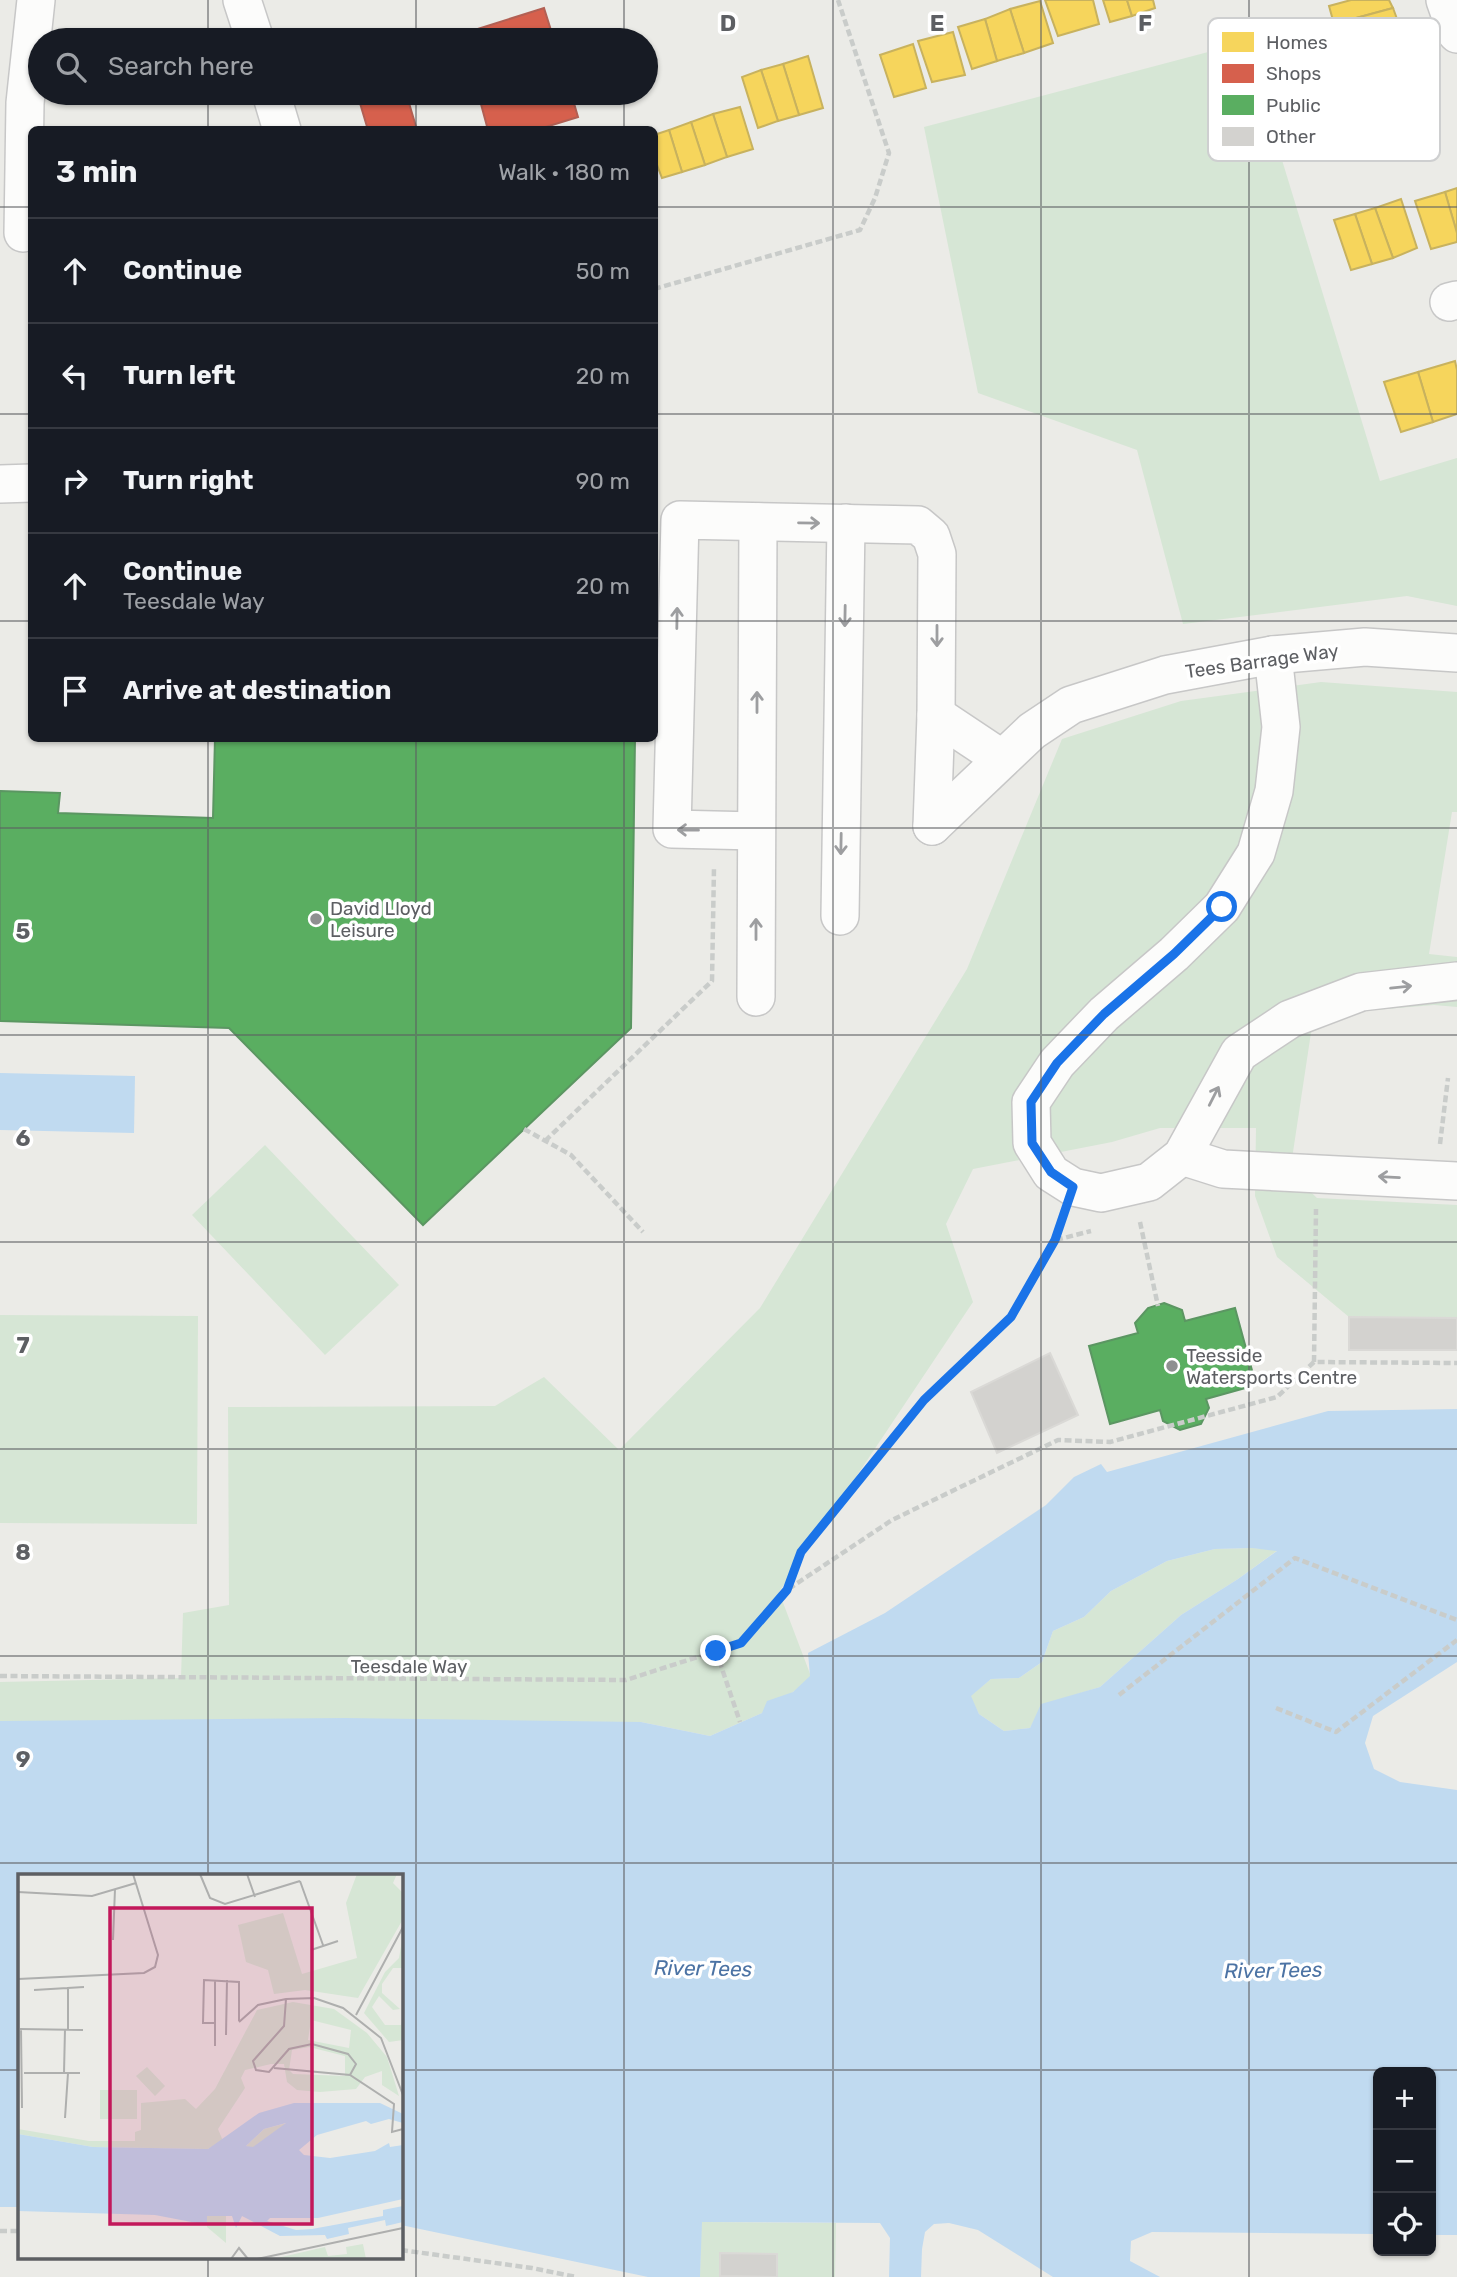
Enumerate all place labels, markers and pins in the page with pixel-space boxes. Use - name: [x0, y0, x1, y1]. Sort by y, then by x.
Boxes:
- place label: David Lloyd Leisure: [330, 897, 432, 942]
- marker: David Lloyd Leisure: [308, 911, 324, 927]
- place label: Teesside Watersports Centre: [1186, 1344, 1357, 1389]
- marker: Teesside Watersports Centre: [1164, 1358, 1180, 1374]

